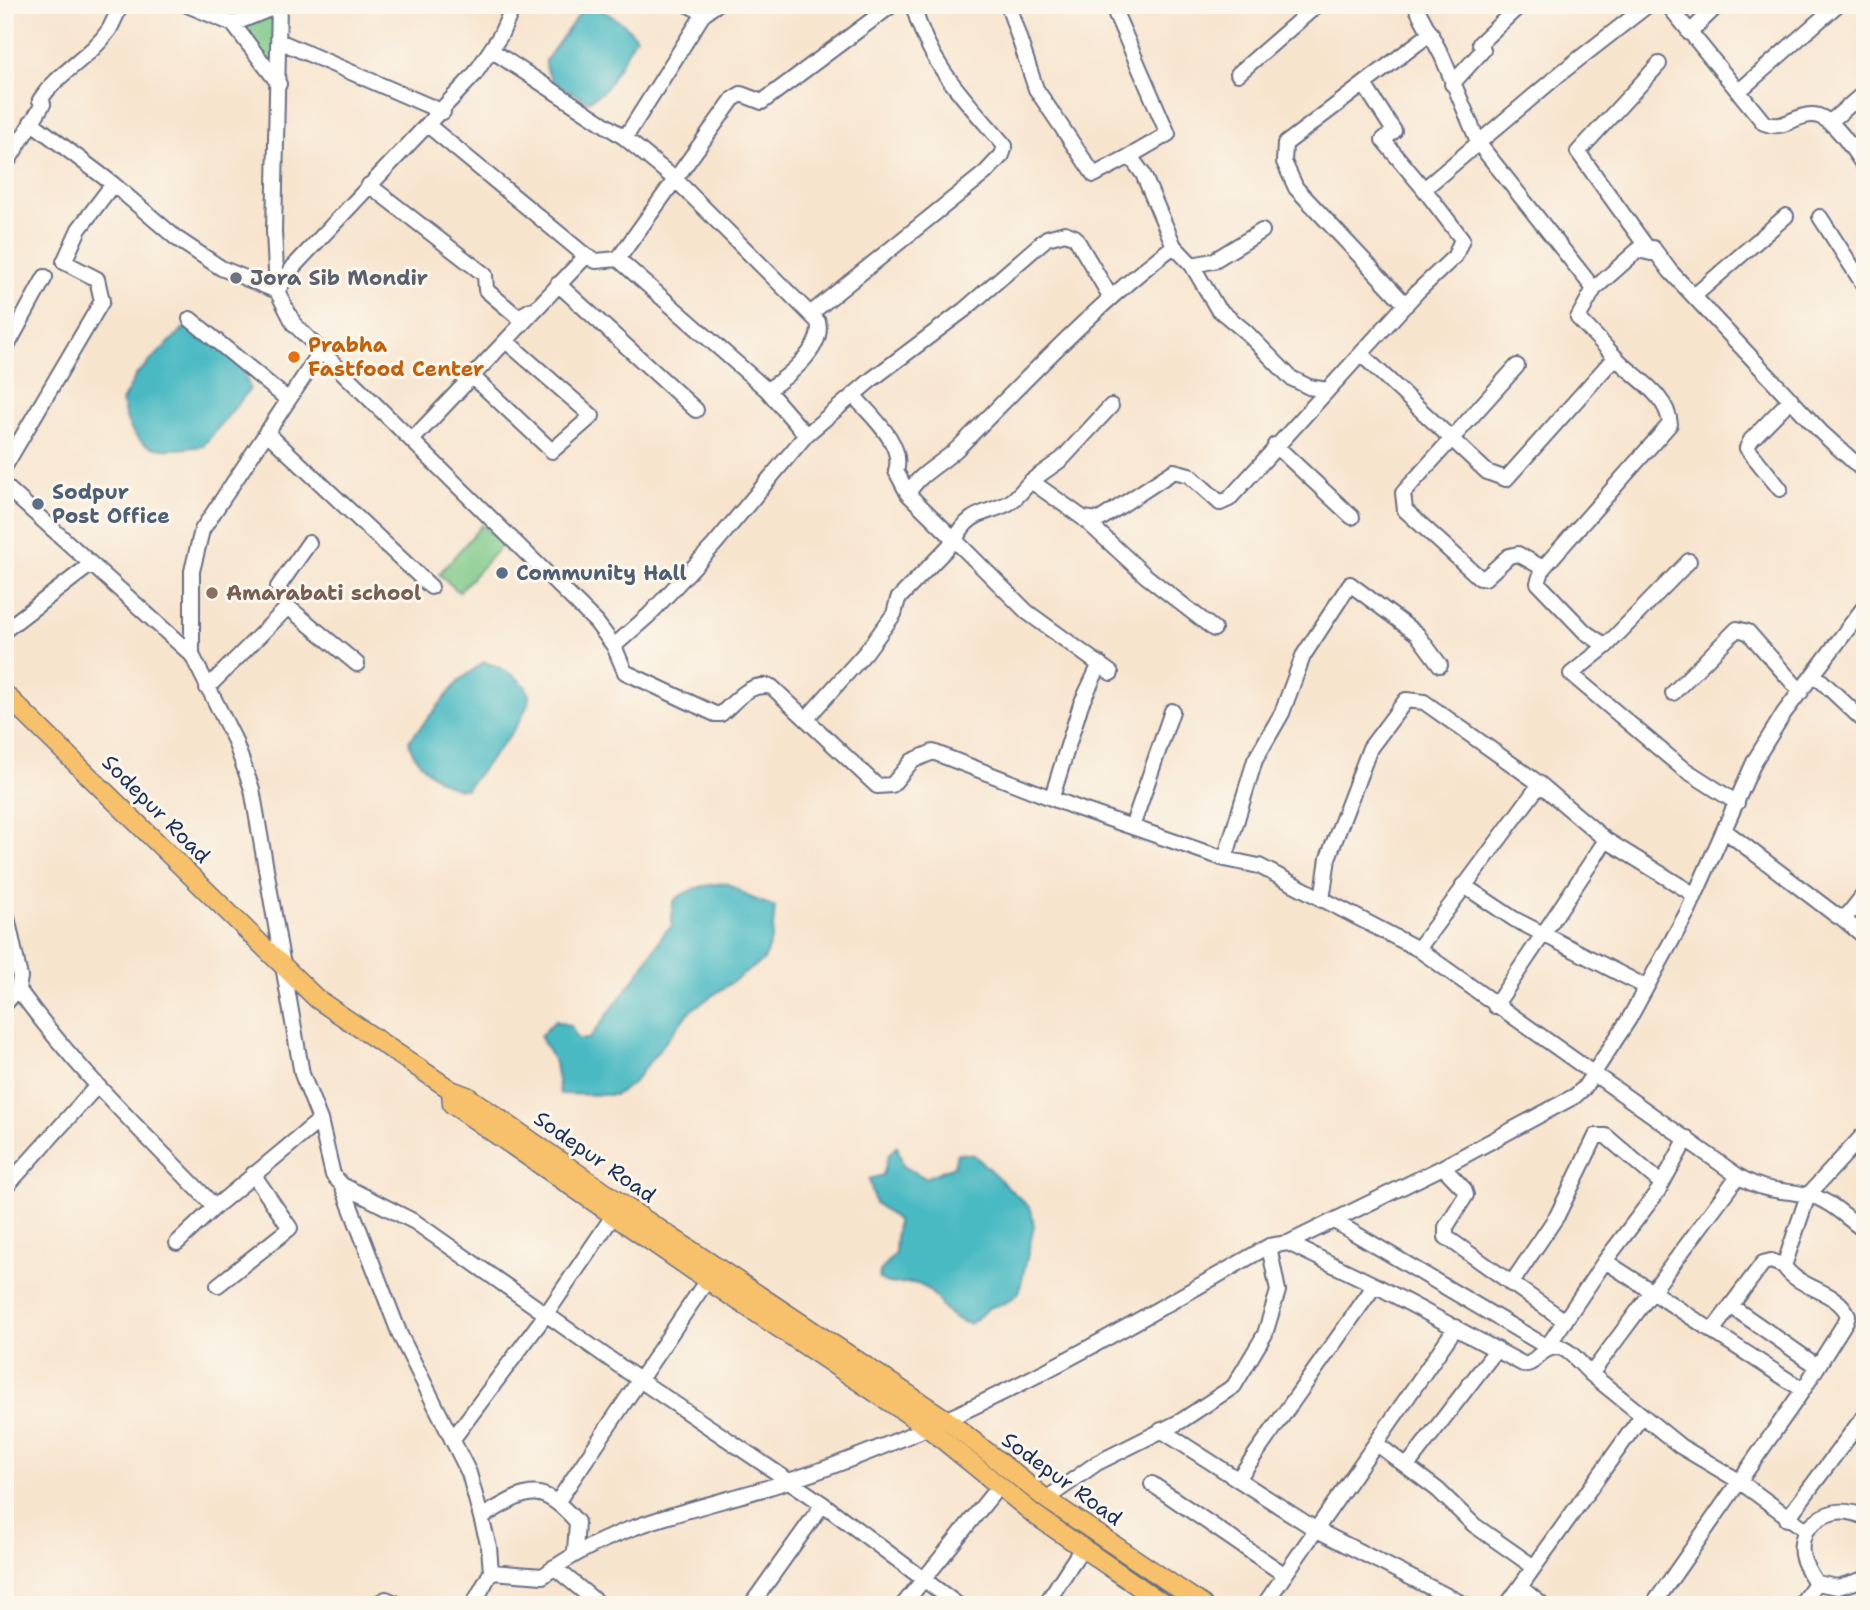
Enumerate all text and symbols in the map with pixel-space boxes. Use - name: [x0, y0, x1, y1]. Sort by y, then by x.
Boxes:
- place label: Jora Sib Mondir: [250, 264, 428, 292]
- marker: Jora Sib Mondir: [228, 270, 244, 286]
- place label: Prabha Fastfood Center: [308, 331, 484, 383]
- marker: Prabha Fastfood Center: [286, 349, 302, 365]
- place label: Sodpur Post Office: [52, 478, 170, 530]
- marker: Sodpur Post Office: [30, 496, 46, 512]
- place label: Community Hall: [516, 559, 687, 587]
- marker: Community Hall: [494, 565, 510, 581]
- place label: Amarabati school: [226, 579, 421, 607]
- marker: Amarabati school: [204, 585, 220, 601]
- street label: Sodepur Road: [96, 749, 216, 869]
- street label: Sodepur Road: [529, 1105, 661, 1209]
- street label: Sodepur Road: [996, 1426, 1128, 1532]

